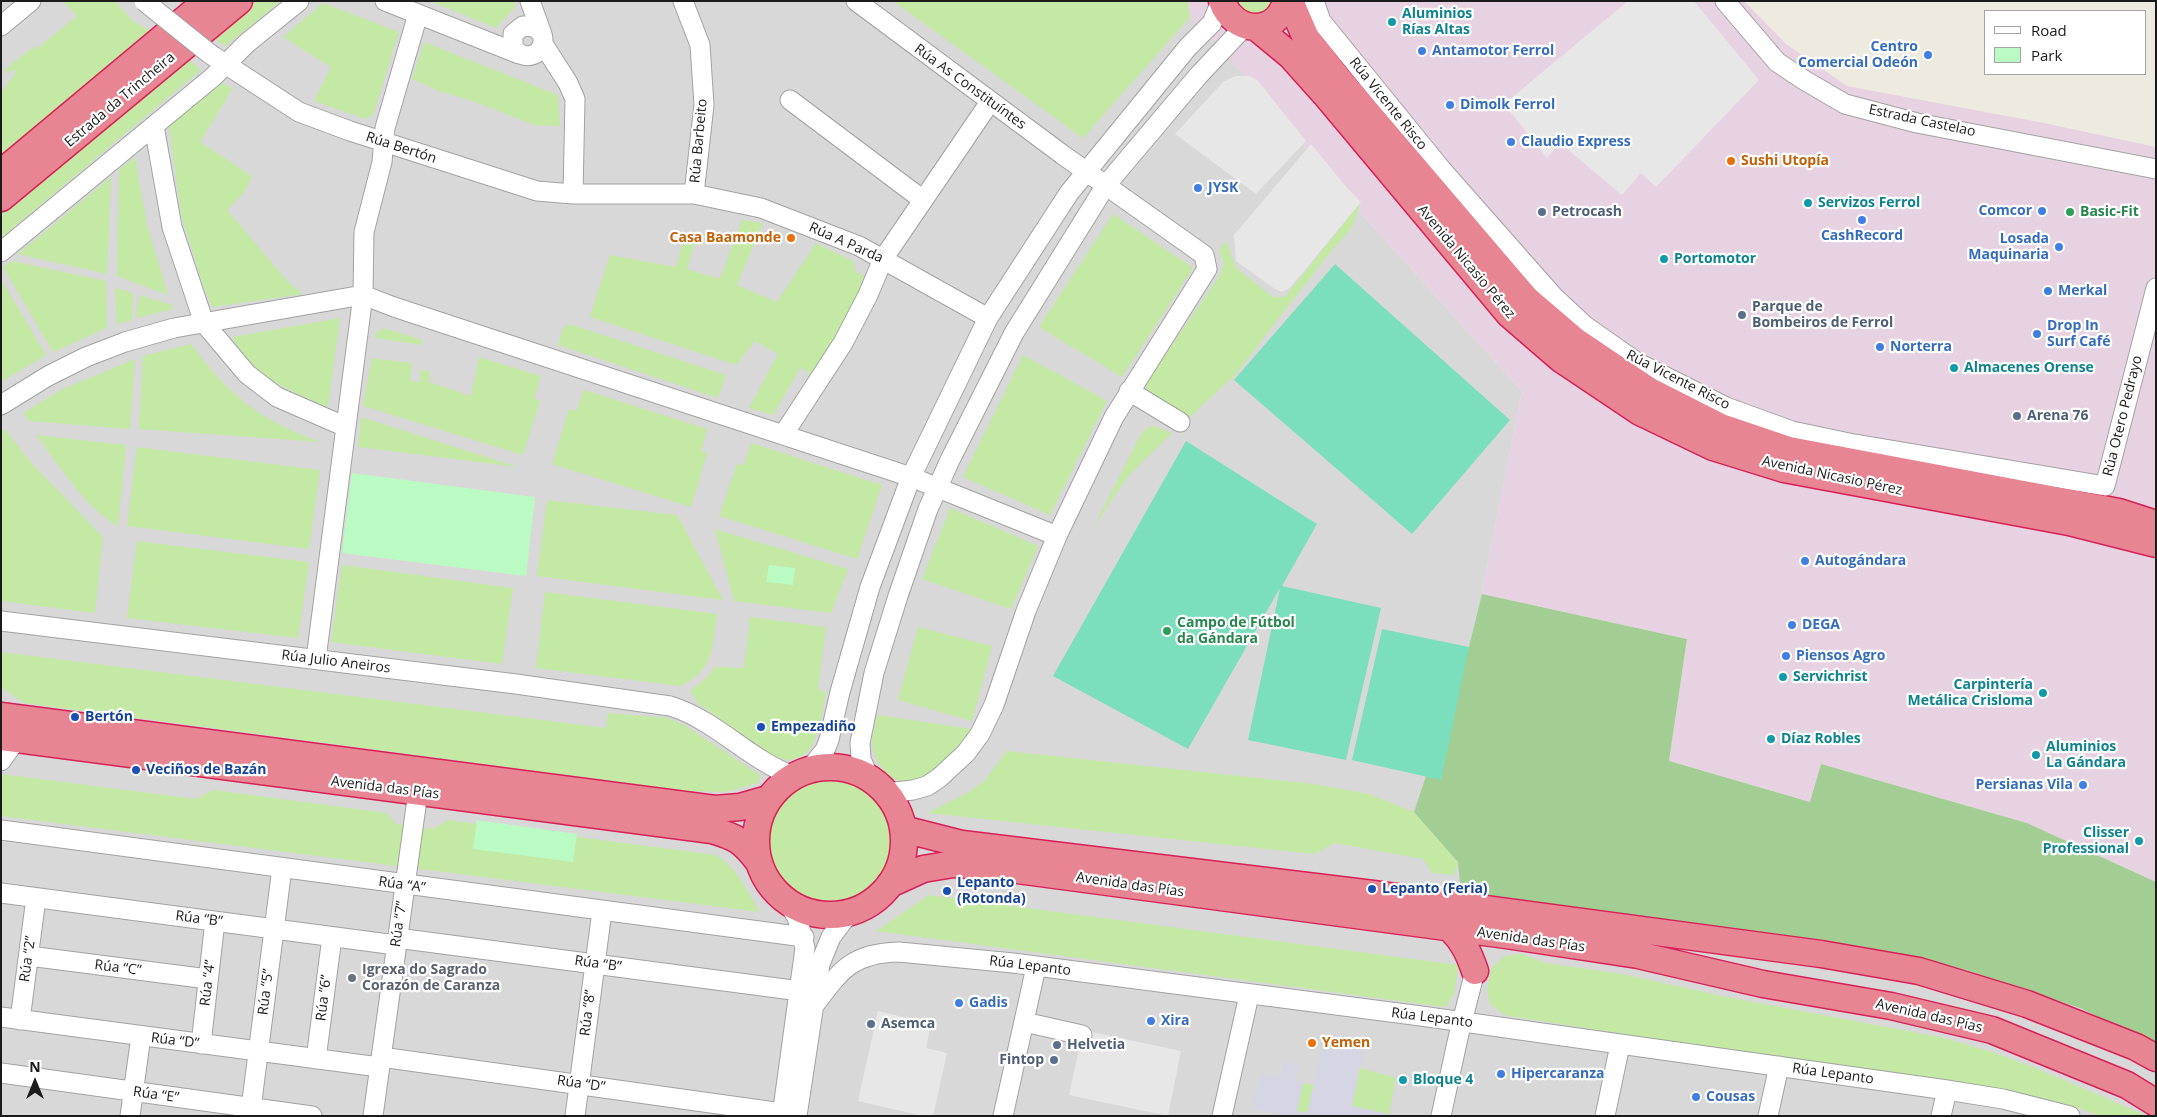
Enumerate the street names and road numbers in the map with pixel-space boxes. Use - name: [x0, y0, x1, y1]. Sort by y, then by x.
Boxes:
- street label: Rúa As Constituíntes: [911, 41, 1029, 133]
- street label: Estrada da Trincheira: [61, 49, 179, 151]
- street label: Rúa Vicente Risco: [1346, 54, 1430, 154]
- street label: Rúa Barbeito: [687, 98, 711, 184]
- street label: Estrada Castelao: [1867, 101, 1977, 141]
- street label: Rúa Bertón: [364, 129, 438, 167]
- street label: Avenida Nicasio Pérez: [1414, 202, 1518, 322]
- street label: Rúa A Parda: [806, 219, 886, 267]
- street label: Rúa Vicente Risco: [1623, 347, 1733, 413]
- street label: Rúa Otero Pedrayo: [2100, 354, 2146, 478]
- street label: Avenida Nicasio Pérez: [1760, 453, 1904, 499]
- street label: Rúa Julio Aneiros: [281, 647, 391, 677]
- street label: Avenida das Pías: [330, 773, 440, 803]
- street label: Avenida das Pías: [1075, 869, 1185, 901]
- street label: Rúa “A”: [377, 873, 427, 897]
- street label: Rúa “7”: [387, 900, 411, 948]
- street label: Rúa “B”: [174, 908, 224, 930]
- street label: Avenida das Pías: [1476, 924, 1586, 956]
- street label: Rúa “2”: [16, 935, 40, 983]
- street label: Rúa “B”: [573, 952, 623, 976]
- street label: Rúa Lepanto: [988, 953, 1072, 979]
- street label: Rúa “C”: [94, 957, 142, 979]
- street label: Rúa “4”: [197, 959, 219, 1007]
- street label: Rúa “5”: [255, 968, 277, 1016]
- street label: Rúa “6”: [313, 974, 335, 1022]
- street label: Rúa “8”: [577, 989, 599, 1037]
- street label: Avenida das Pías: [1874, 996, 1984, 1036]
- street label: Rúa Lepanto: [1390, 1005, 1474, 1031]
- street label: Rúa “D”: [150, 1030, 200, 1052]
- street label: Rúa Lepanto: [1791, 1060, 1875, 1088]
- street label: Rúa “D”: [556, 1072, 606, 1096]
- street label: Rúa “E”: [132, 1083, 180, 1107]

